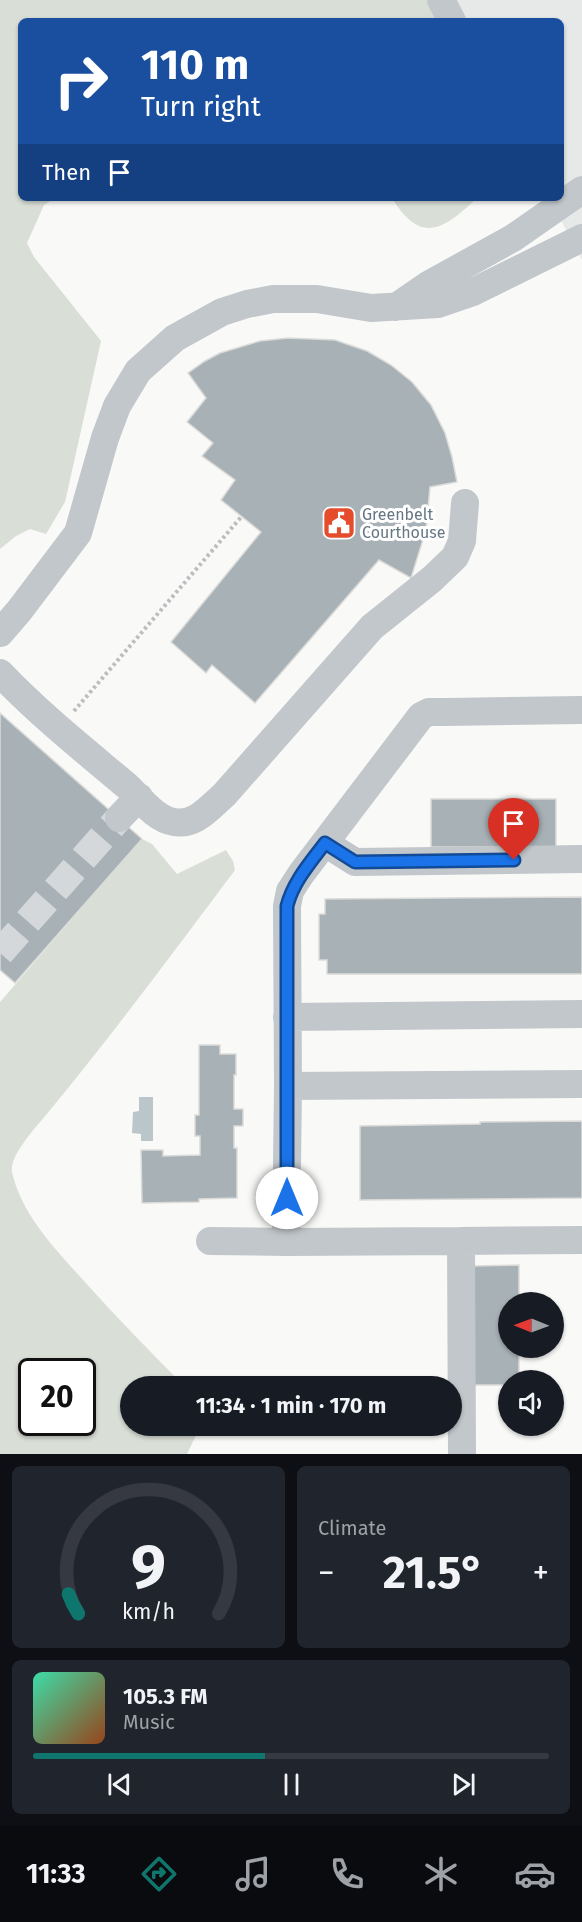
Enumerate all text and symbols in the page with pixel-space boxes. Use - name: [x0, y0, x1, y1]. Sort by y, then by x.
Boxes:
- text: 110 m: [141, 40, 249, 90]
- icon: right: [42, 42, 120, 120]
- text: Turn right: [141, 91, 261, 123]
- icon: arrive: [103, 156, 136, 189]
- text: Then: [42, 159, 91, 186]
- public building icon: Greenbelt Courthouse: [321, 505, 357, 541]
- place label: Greenbelt Courthouse: [362, 505, 445, 542]
- pin: [488, 798, 539, 860]
- icon: arrive: [497, 807, 530, 840]
- position arrow: [255, 1166, 319, 1230]
- north arrow: [498, 1292, 564, 1358]
- map controls: [498, 1292, 564, 1436]
- speed limit sign: 20: [18, 1358, 96, 1436]
- button: sound: [498, 1370, 564, 1436]
- text: 11:34 · 1 min · 170 m: [196, 1392, 386, 1419]
- text: Climate: [318, 1516, 386, 1540]
- text: 9: [131, 1530, 166, 1605]
- text: 21.5°: [383, 1546, 484, 1600]
- text: −: [318, 1553, 335, 1593]
- text: +: [533, 1553, 549, 1593]
- text: km/h: [122, 1599, 175, 1625]
- text: 105.3 FM: [123, 1683, 208, 1710]
- text: Music: [123, 1710, 175, 1734]
- icon: previous: [103, 1768, 136, 1801]
- icon: pause: [275, 1768, 308, 1801]
- icon: next: [447, 1768, 480, 1801]
- icon: directions: [138, 1853, 180, 1895]
- icon: music: [232, 1853, 274, 1895]
- icon: phone: [326, 1853, 368, 1895]
- icon: climate: [420, 1853, 462, 1895]
- icon: car: [514, 1853, 556, 1895]
- text: 11:33: [26, 1858, 86, 1890]

